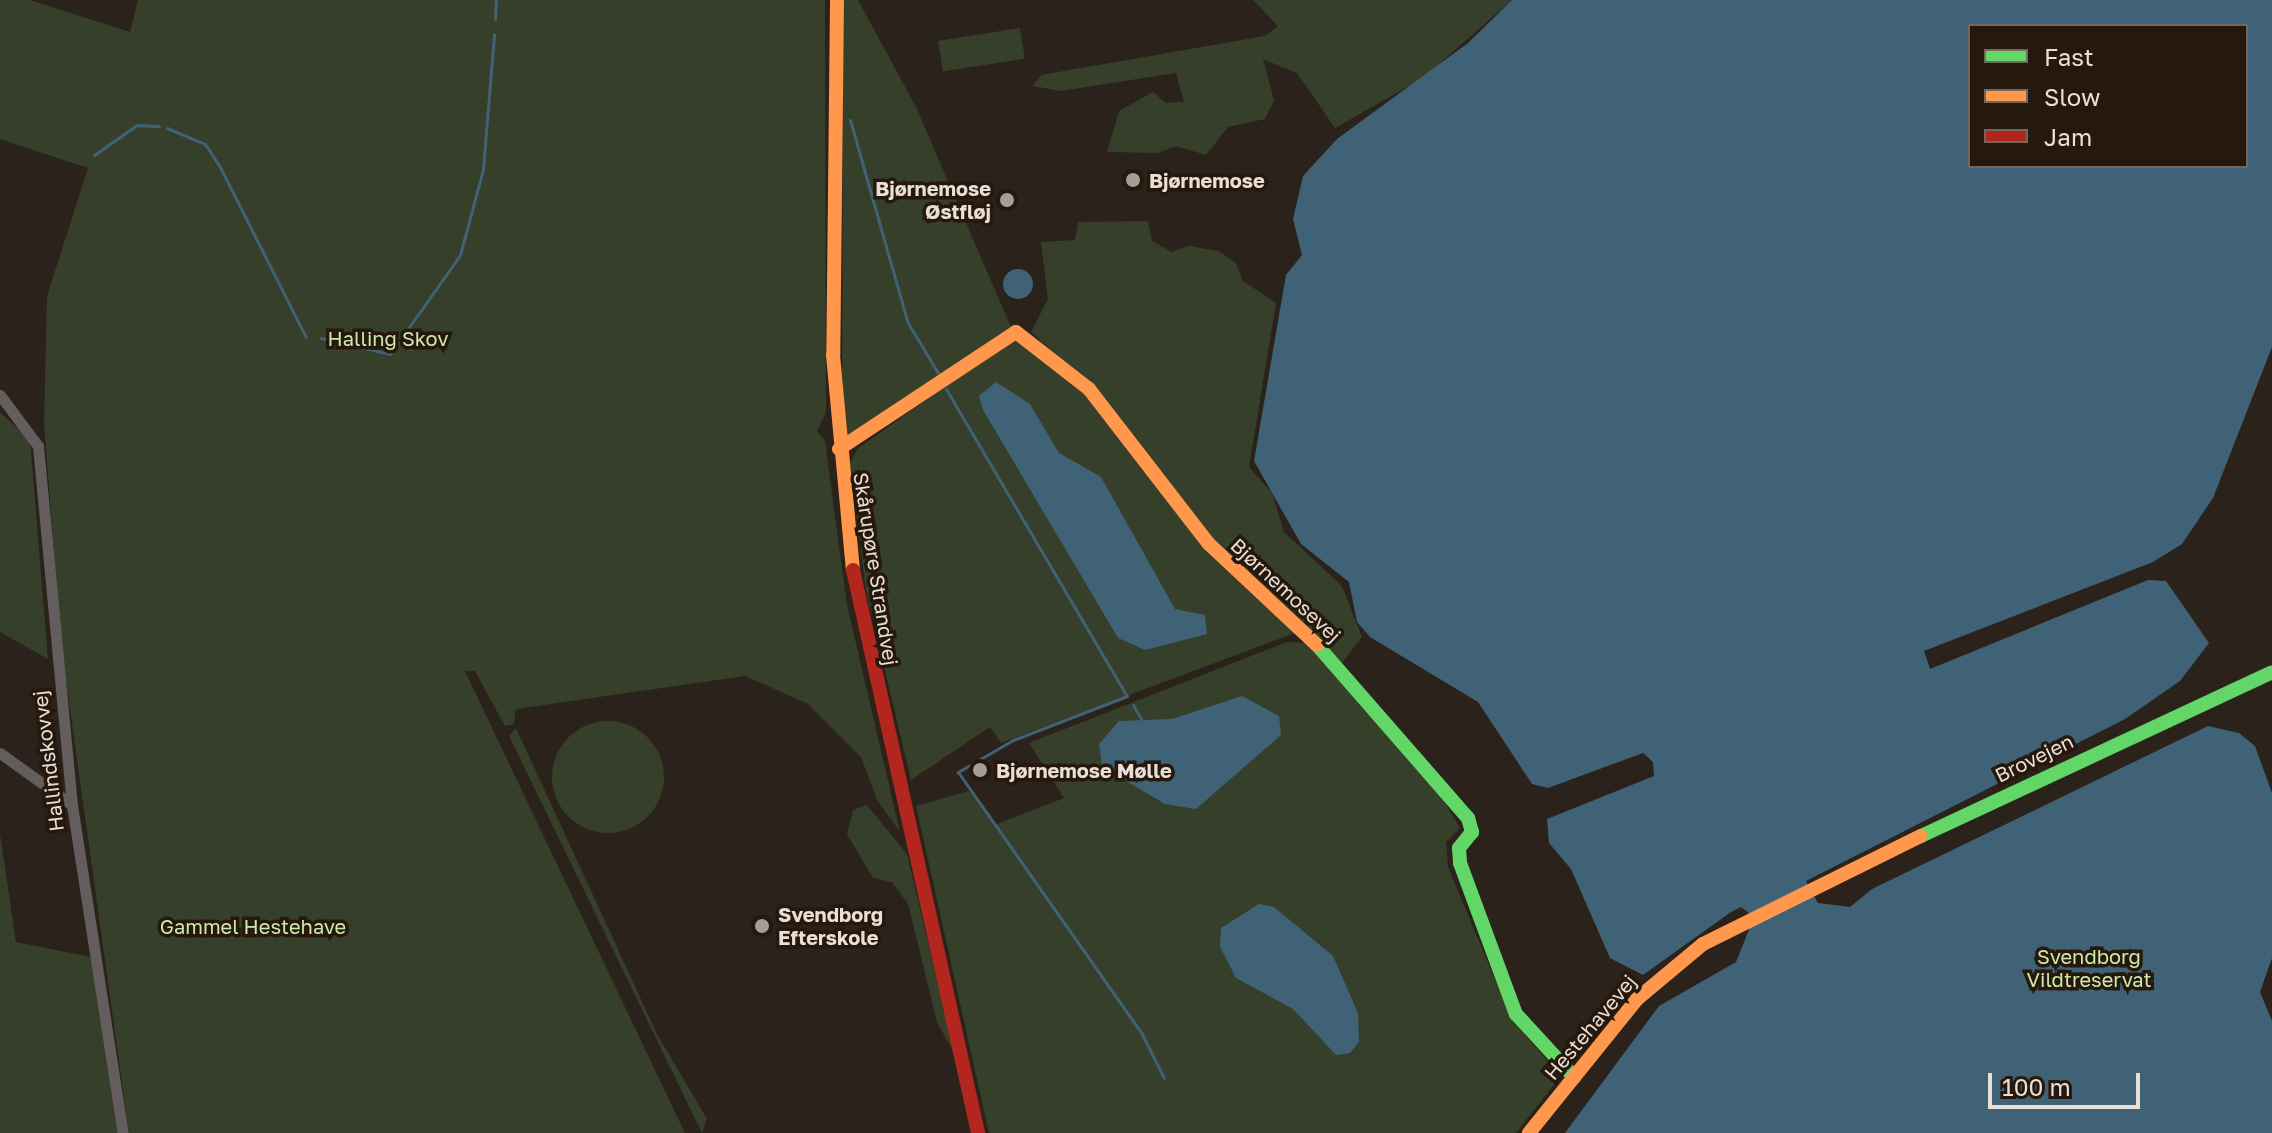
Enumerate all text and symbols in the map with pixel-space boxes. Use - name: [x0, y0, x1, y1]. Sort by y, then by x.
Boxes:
- legend: [1968, 24, 2248, 168]
- text: Fast: [2044, 42, 2094, 71]
- text: Slow: [2044, 82, 2100, 111]
- text: Jam: [2044, 122, 2092, 151]
- place label: Bjørnemose: [1149, 168, 1265, 192]
- marker: Bjørnemose: [1124, 171, 1142, 189]
- place label: Bjørnemose Østfløj: [875, 176, 991, 223]
- marker: Bjørnemose Østfløj: [998, 191, 1016, 209]
- park label: Halling Skov: [328, 326, 448, 350]
- street label: Skårupøre Strandvej: [849, 471, 903, 667]
- street label: Bjørnemosevej: [1226, 533, 1346, 647]
- street label: Hallindskovvej: [27, 689, 69, 833]
- street label: Brovejen: [1991, 729, 2077, 787]
- place label: Bjørnemose Mølle: [996, 758, 1172, 782]
- marker: Bjørnemose Mølle: [971, 761, 989, 779]
- place label: Svendborg Efterskole: [778, 902, 883, 949]
- park label: Gammel Hestehave: [160, 914, 346, 938]
- marker: Svendborg Efterskole: [753, 917, 771, 935]
- park label: Svendborg Vildtreservat: [2027, 945, 2151, 992]
- street label: Hestehavevej: [1539, 970, 1641, 1084]
- scale bar: [1992, 1057, 2144, 1107]
- text: 100 m: [2002, 1072, 2071, 1101]

